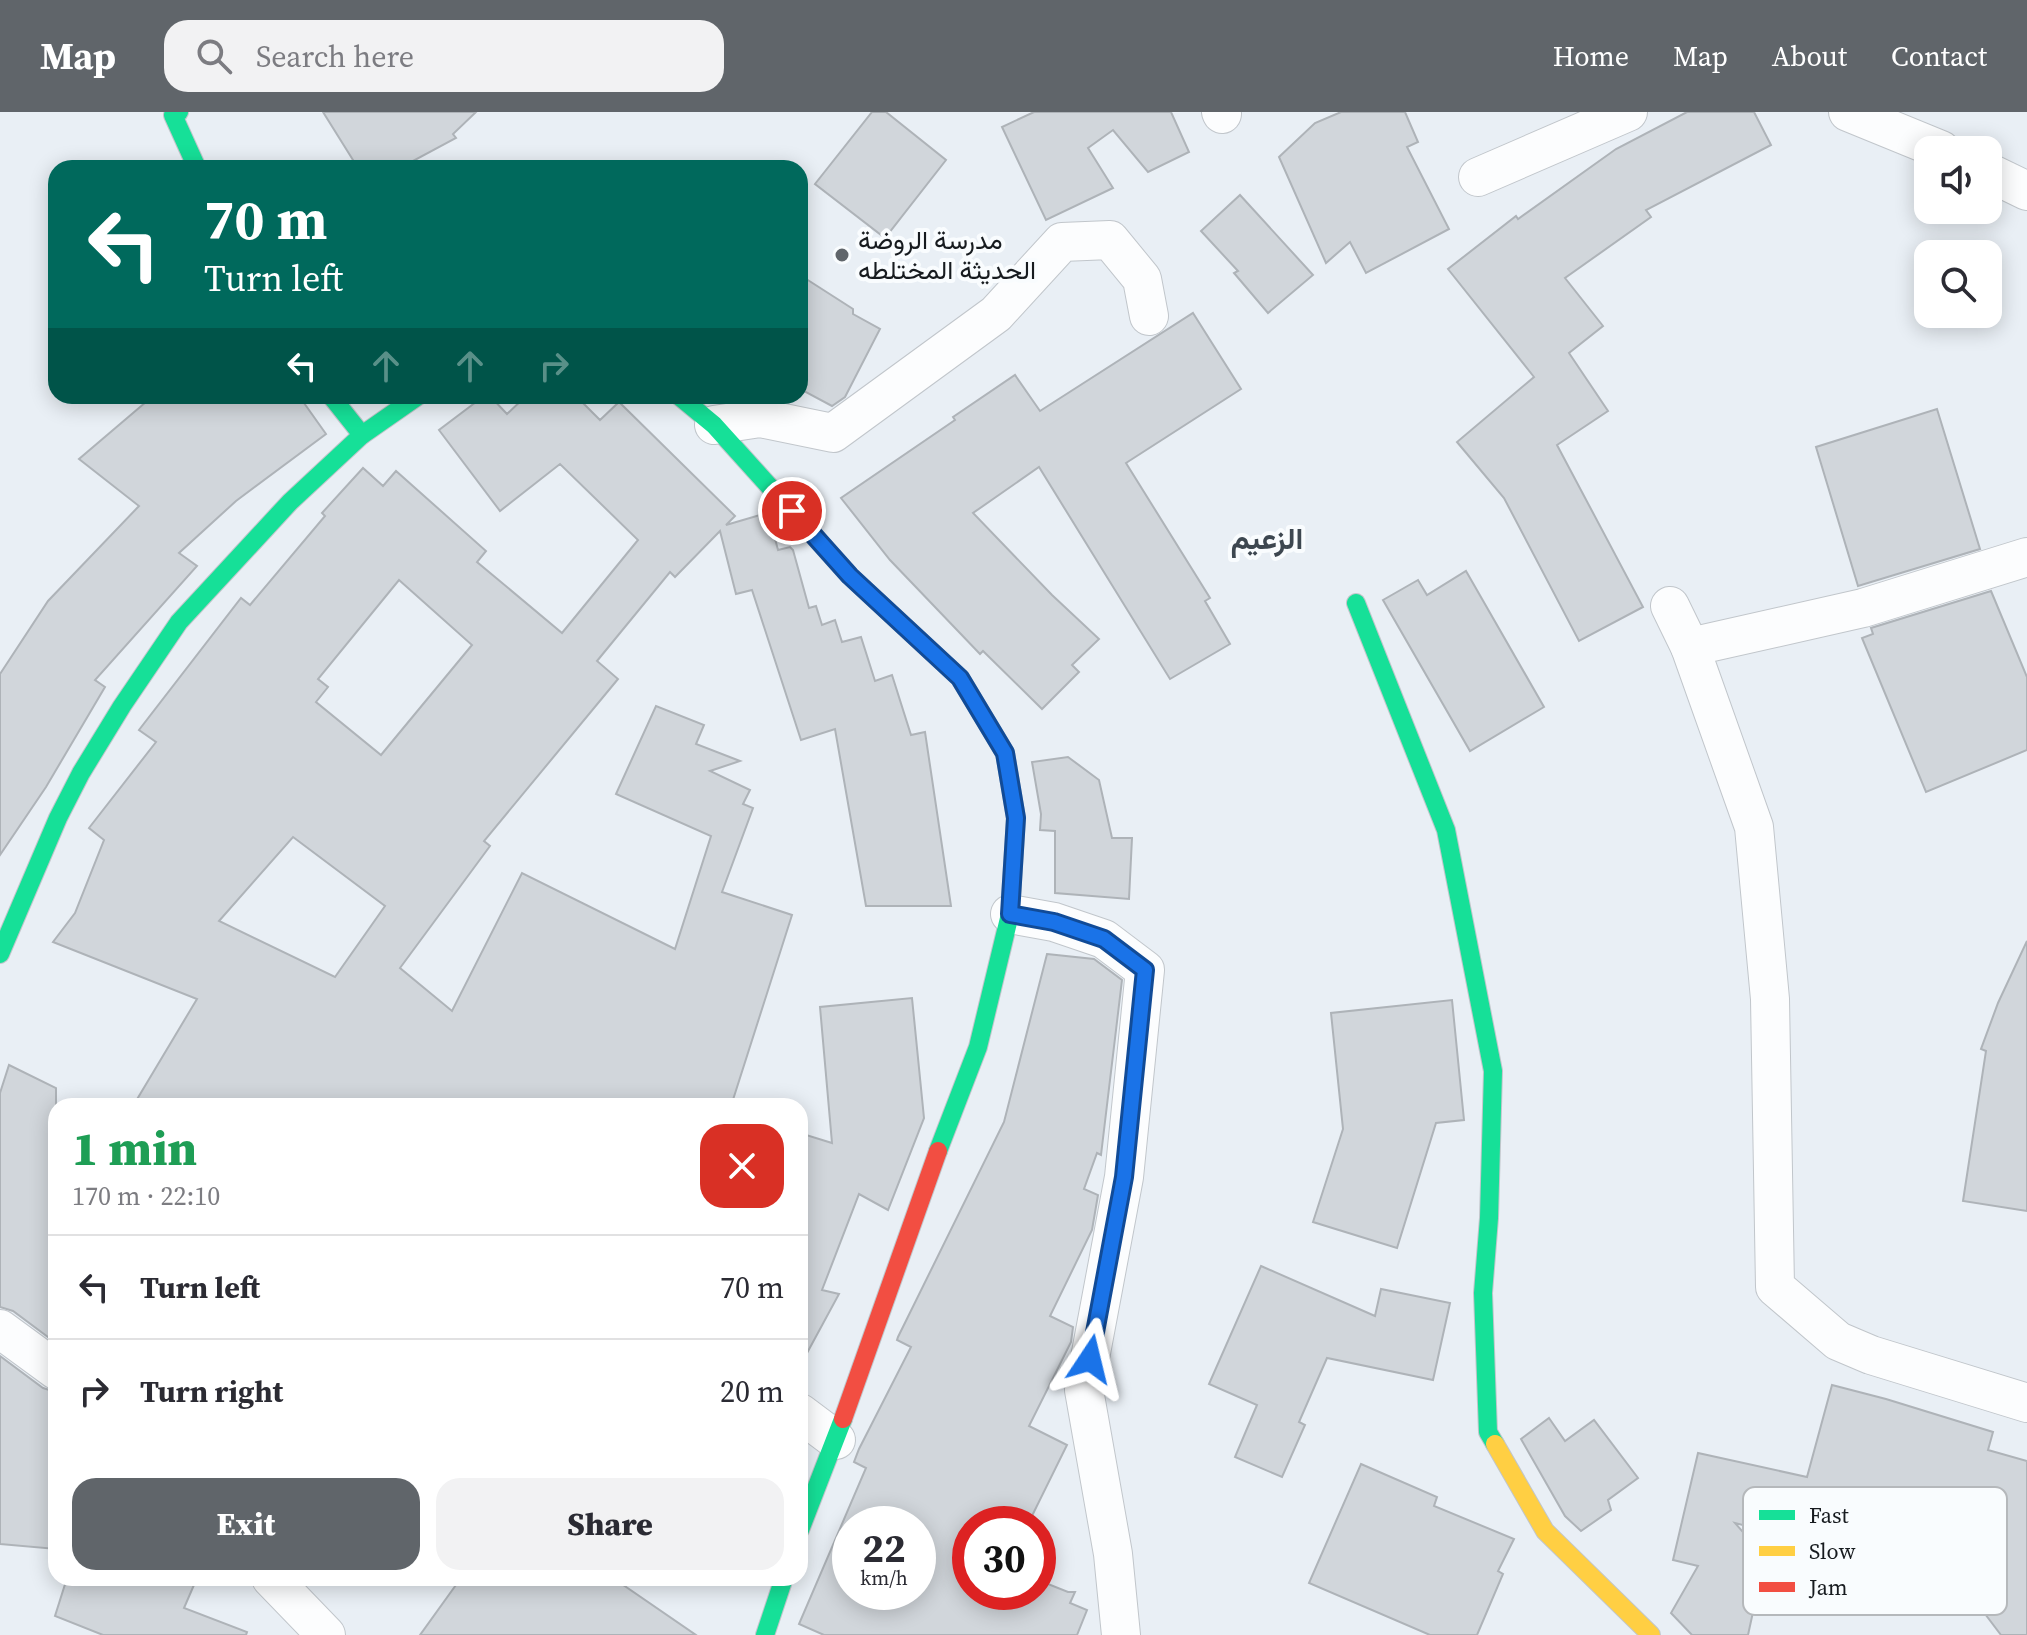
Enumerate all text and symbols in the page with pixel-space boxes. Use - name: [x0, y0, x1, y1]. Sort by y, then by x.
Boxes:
- search box: [164, 20, 724, 92]
- text: Map: [40, 30, 116, 82]
- icon: search: [192, 34, 236, 78]
- text: Search here: [256, 36, 414, 77]
- text: Home: [1553, 37, 1629, 75]
- text: Map: [1673, 37, 1728, 75]
- text: About: [1772, 37, 1847, 75]
- text: Contact: [1891, 37, 1987, 75]
- map controls: [1914, 136, 2002, 328]
- button: sound: [1914, 136, 2002, 224]
- text: 70 m: [204, 181, 327, 258]
- icon: left: [72, 192, 176, 296]
- place label: مدرسة الروضة الحديثة المختلطه: [858, 222, 1036, 288]
- button: search: [1914, 240, 2002, 328]
- marker: مدرسة الروضة الحديثة المختلطه: [833, 246, 851, 264]
- text: Turn left: [204, 254, 343, 303]
- icon: left: [280, 344, 324, 388]
- icon: ahead: [364, 344, 408, 388]
- icon: ahead: [448, 344, 492, 388]
- icon: right: [532, 344, 576, 388]
- pin: [758, 477, 826, 545]
- icon: arrive: [770, 489, 814, 533]
- district label: الزعيم: [1231, 518, 1303, 559]
- text: 1 min: [72, 1115, 197, 1181]
- button: close: [700, 1124, 784, 1208]
- text: 170 m · 22:10: [72, 1178, 220, 1214]
- icon: left: [72, 1265, 116, 1309]
- text: Turn left: [140, 1267, 260, 1308]
- text: 70 m: [720, 1267, 784, 1308]
- position arrow: [1048, 1317, 1132, 1401]
- icon: right: [72, 1369, 116, 1413]
- text: Turn right: [140, 1371, 283, 1412]
- text: 20 m: [720, 1371, 784, 1412]
- button: Exit: [72, 1478, 420, 1570]
- button: Share: [436, 1478, 784, 1570]
- legend: [1743, 1487, 2007, 1615]
- text: Fast: [1809, 1500, 1850, 1530]
- speed limit sign: 30: [952, 1506, 1056, 1610]
- text: 22: [862, 1521, 906, 1575]
- text: Slow: [1809, 1536, 1856, 1566]
- text: km/h: [860, 1564, 908, 1592]
- text: Jam: [1808, 1572, 1848, 1602]

